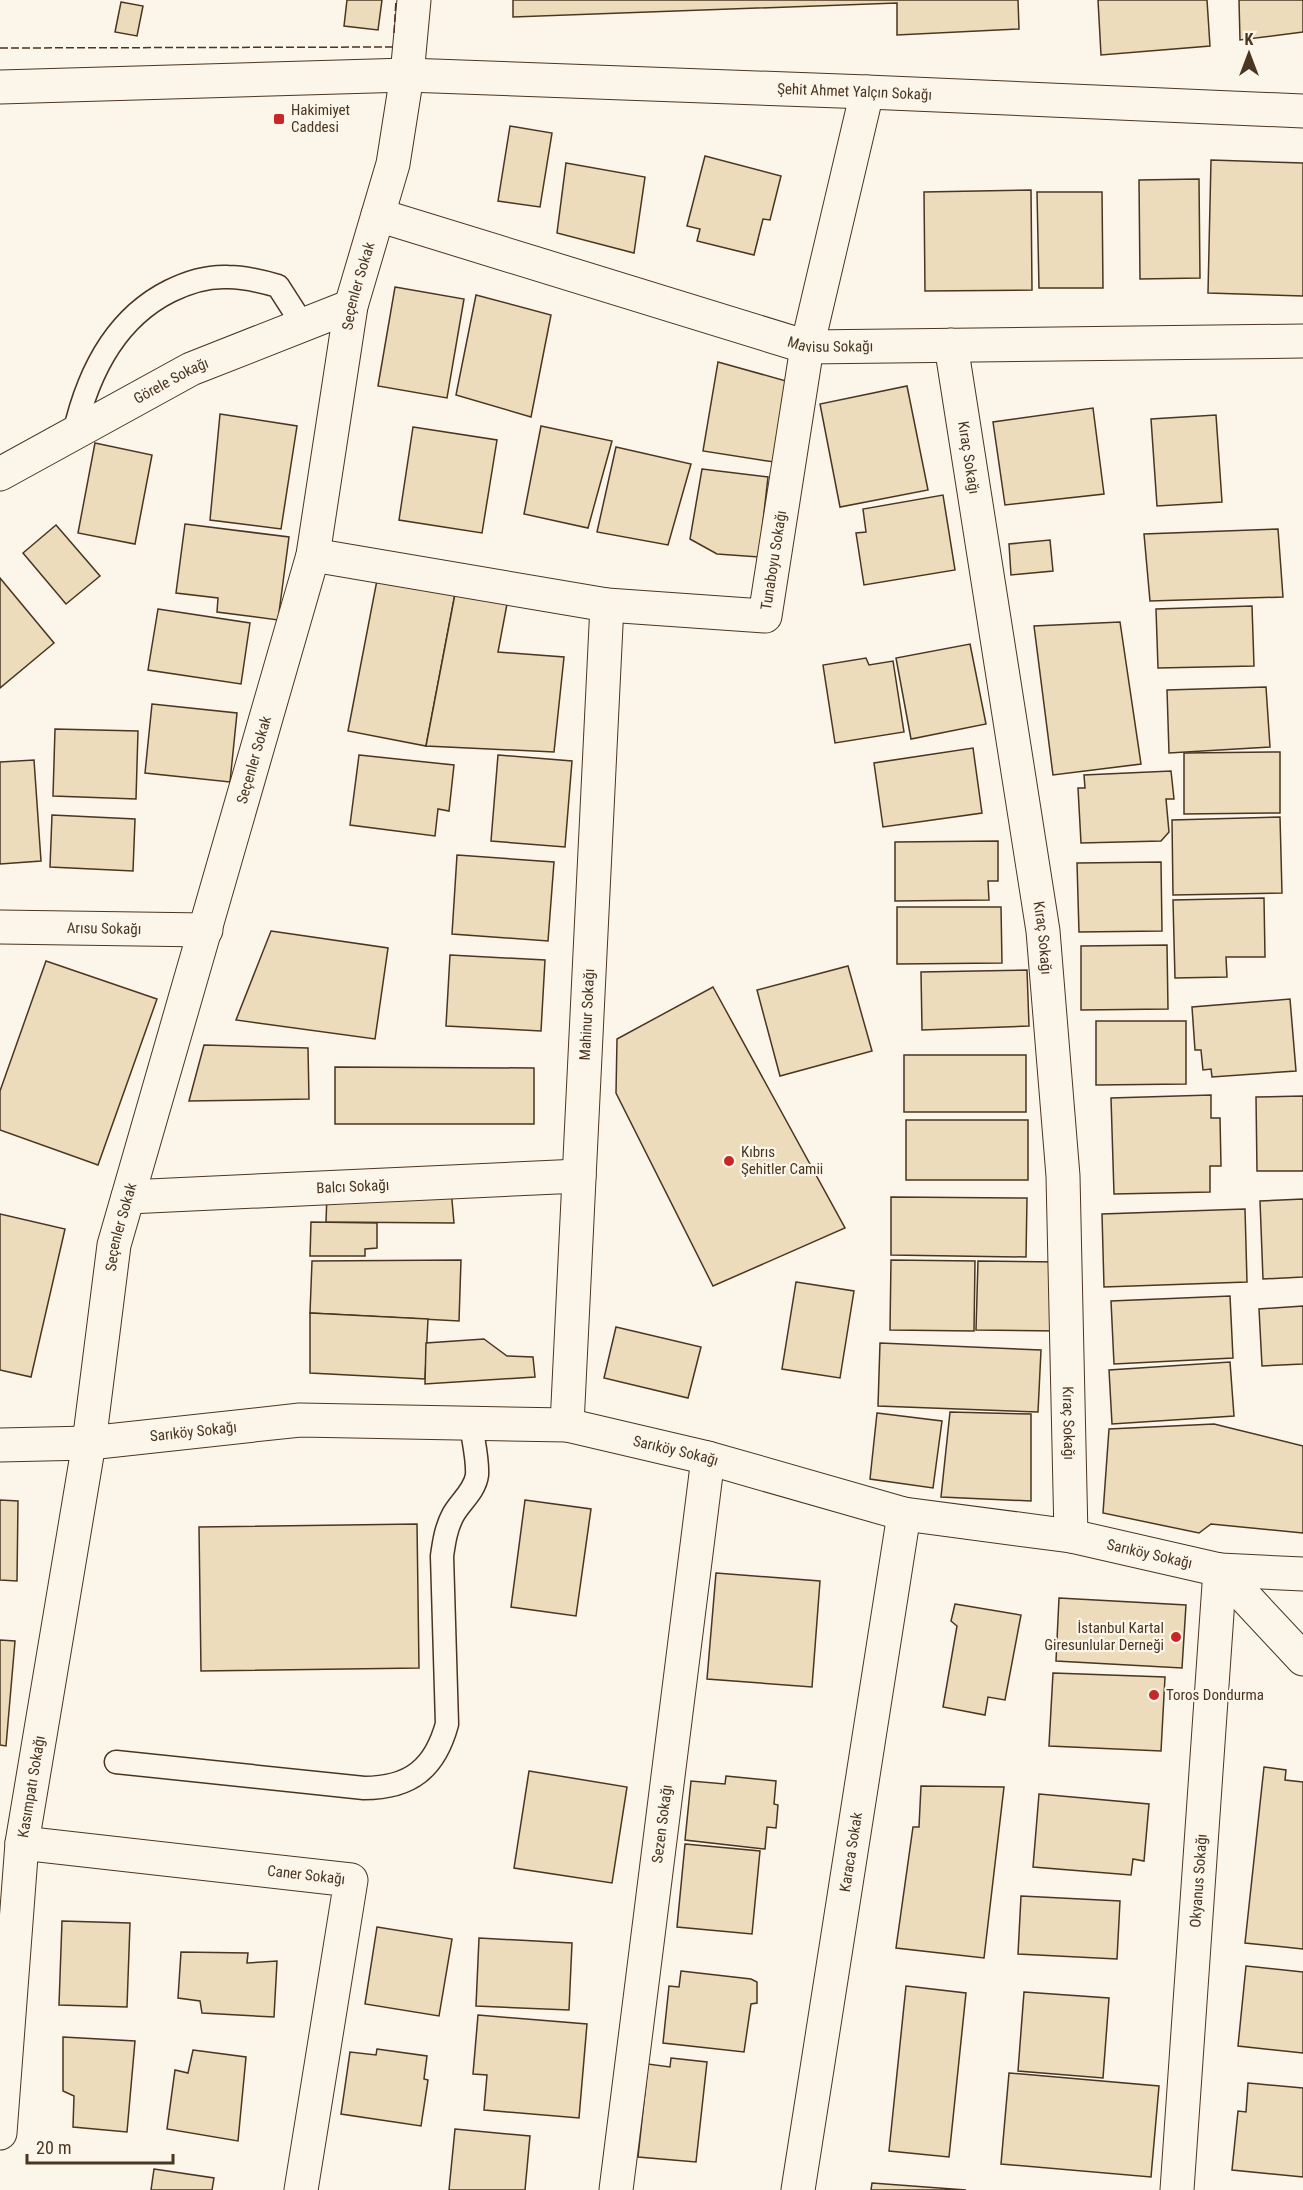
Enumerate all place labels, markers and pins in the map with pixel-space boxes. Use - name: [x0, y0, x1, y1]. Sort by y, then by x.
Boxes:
- place label: Hakimiyet Caddesi: [291, 101, 350, 136]
- marker: Hakimiyet Caddesi: [272, 112, 286, 126]
- place label: Kıbrıs Şehitler Camii: [741, 1143, 823, 1178]
- marker: Kıbrıs Şehitler Camii: [722, 1154, 736, 1168]
- place label: İstanbul Kartal Giresunlular Derneği: [1044, 1619, 1164, 1654]
- marker: İstanbul Kartal Giresunlular Derneği: [1169, 1630, 1183, 1644]
- place label: Toros Dondurma: [1166, 1686, 1264, 1704]
- marker: Toros Dondurma: [1147, 1688, 1161, 1702]

